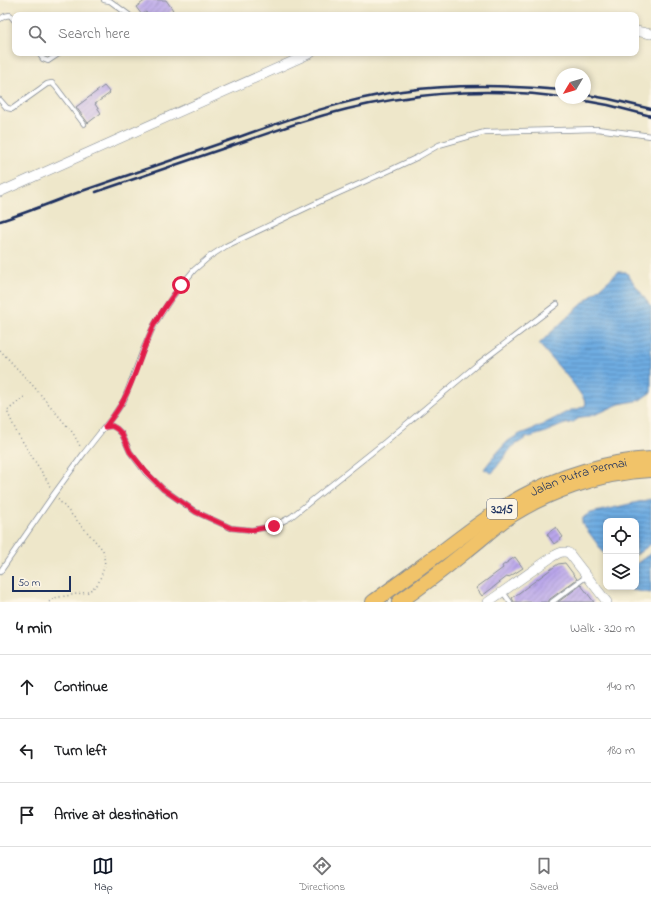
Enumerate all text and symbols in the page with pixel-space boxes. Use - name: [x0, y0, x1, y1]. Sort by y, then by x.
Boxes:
- search box: [12, 12, 639, 56]
- icon: search: [26, 23, 48, 45]
- text: Search here: [58, 23, 130, 45]
- north arrow: [555, 68, 591, 104]
- route start: [172, 276, 190, 294]
- street label: Jalan Putra Permai: [527, 453, 628, 502]
- road number: 3215: [487, 499, 517, 519]
- route end: [265, 517, 283, 535]
- map controls: [603, 518, 639, 590]
- button: locate: [603, 518, 639, 554]
- button: layers: [603, 554, 639, 590]
- scale bar: [12, 574, 71, 593]
- text: 50 m: [18, 575, 40, 591]
- text: 4 min: [16, 616, 52, 641]
- text: Walk · 320 m: [570, 619, 635, 638]
- icon: ahead: [16, 676, 38, 698]
- text: Continue: [54, 676, 108, 698]
- text: 140 m: [607, 677, 635, 696]
- icon: left: [16, 740, 38, 762]
- text: Turn left: [54, 740, 107, 762]
- text: 180 m: [607, 741, 635, 760]
- icon: arrive: [16, 804, 38, 826]
- text: Arrive at destination: [54, 804, 178, 826]
- tab: Map: [92, 855, 114, 895]
- tab: Directions: [299, 855, 345, 895]
- tab: Saved: [530, 855, 559, 895]

